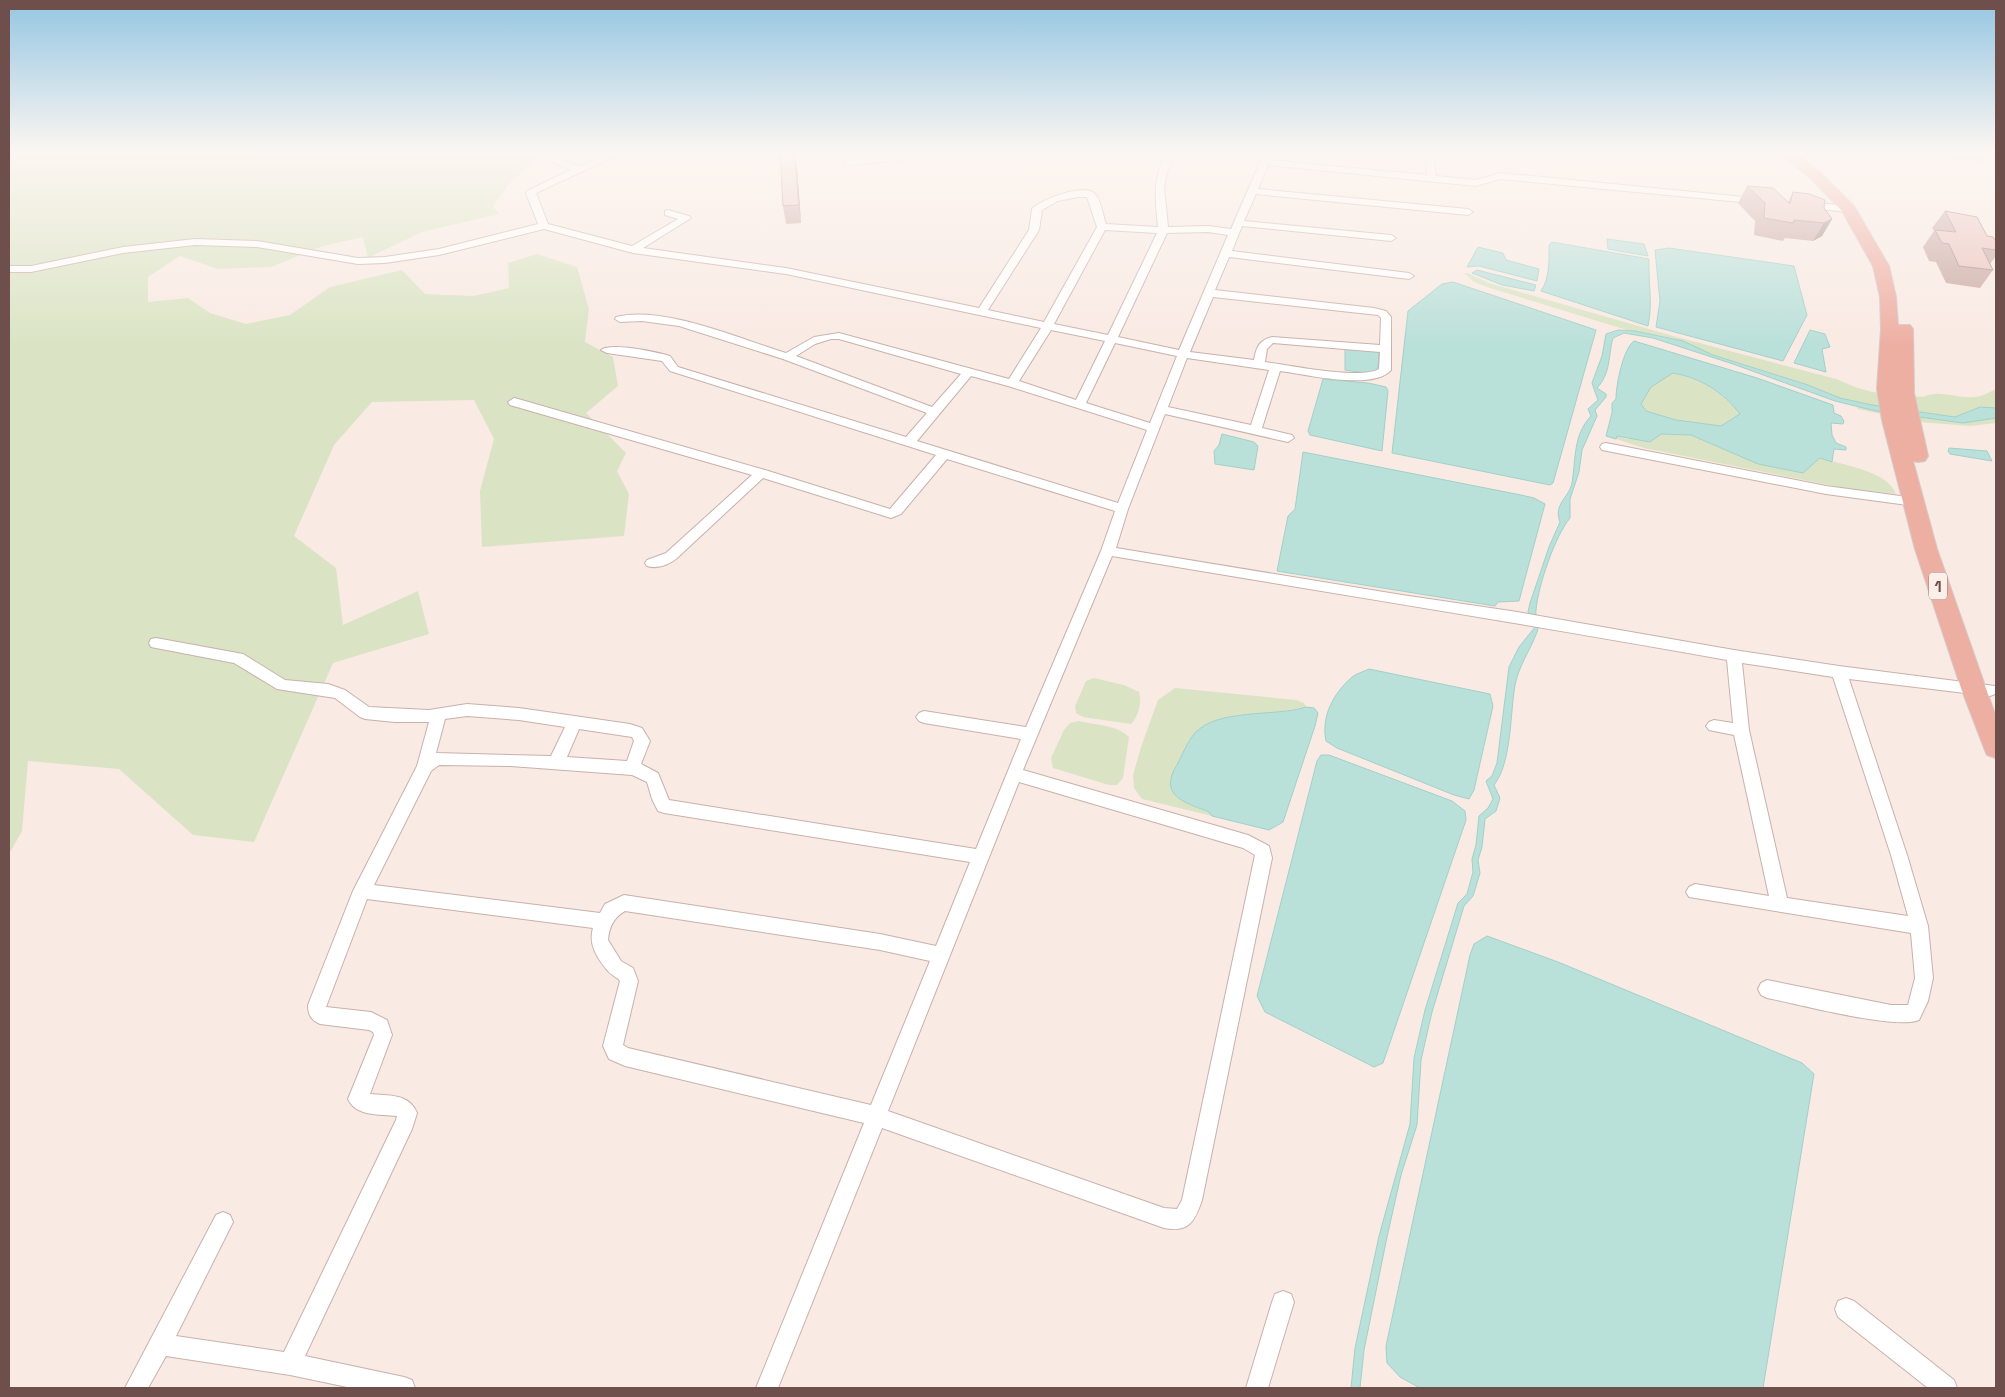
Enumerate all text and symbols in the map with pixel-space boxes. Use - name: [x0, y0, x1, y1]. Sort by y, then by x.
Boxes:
- road number: 1: [1929, 572, 1947, 600]

